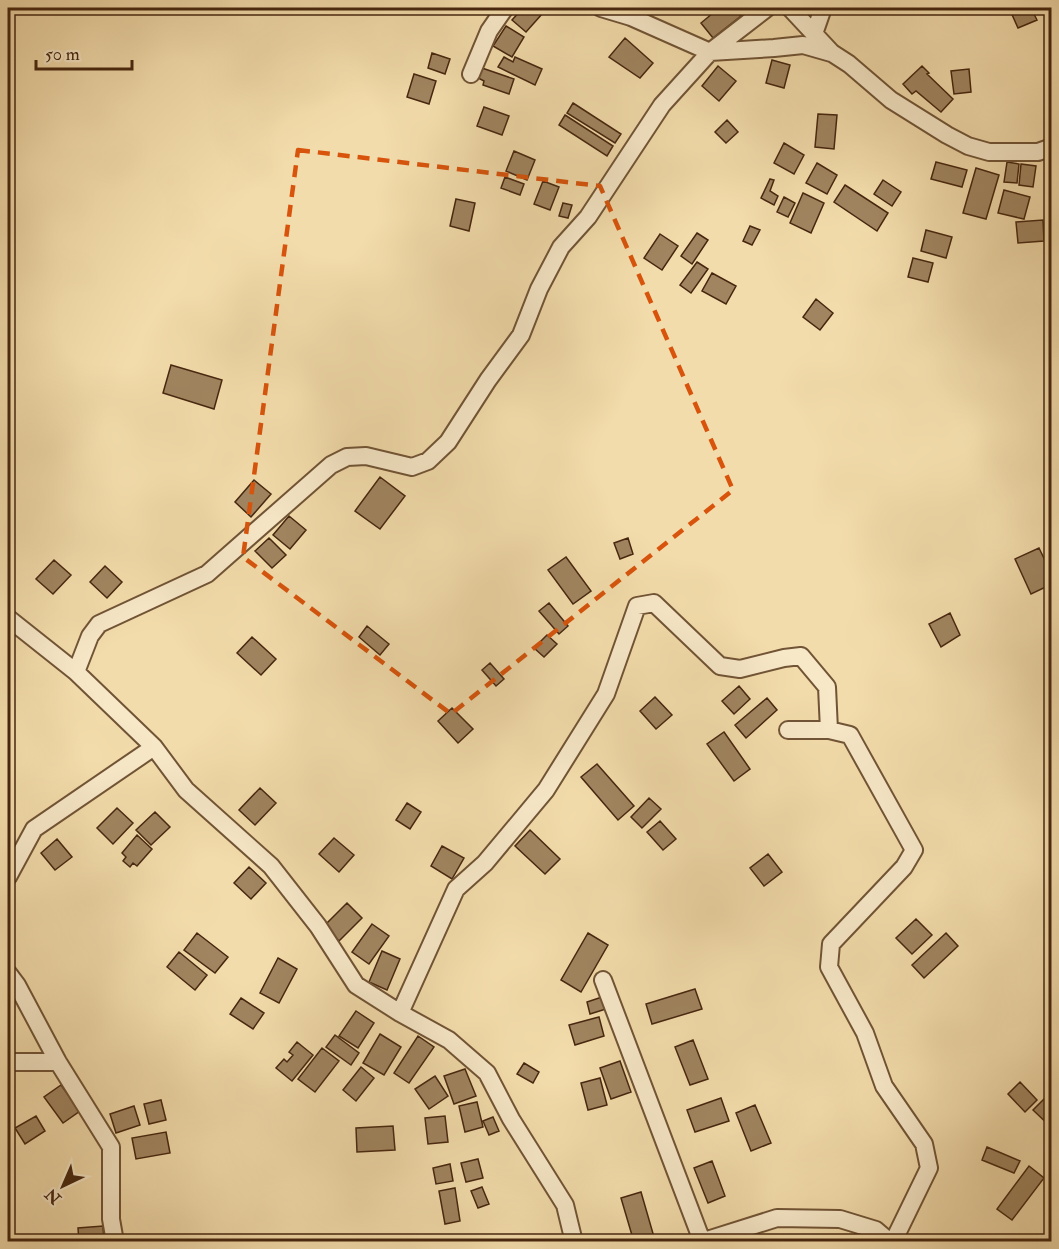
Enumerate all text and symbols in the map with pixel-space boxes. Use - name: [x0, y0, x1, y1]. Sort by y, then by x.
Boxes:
- scale bar: [36, 33, 132, 71]
- text: 50 m: [45, 43, 80, 66]
- north arrow: [33, 1156, 93, 1216]
- text: N: [41, 1183, 66, 1209]

